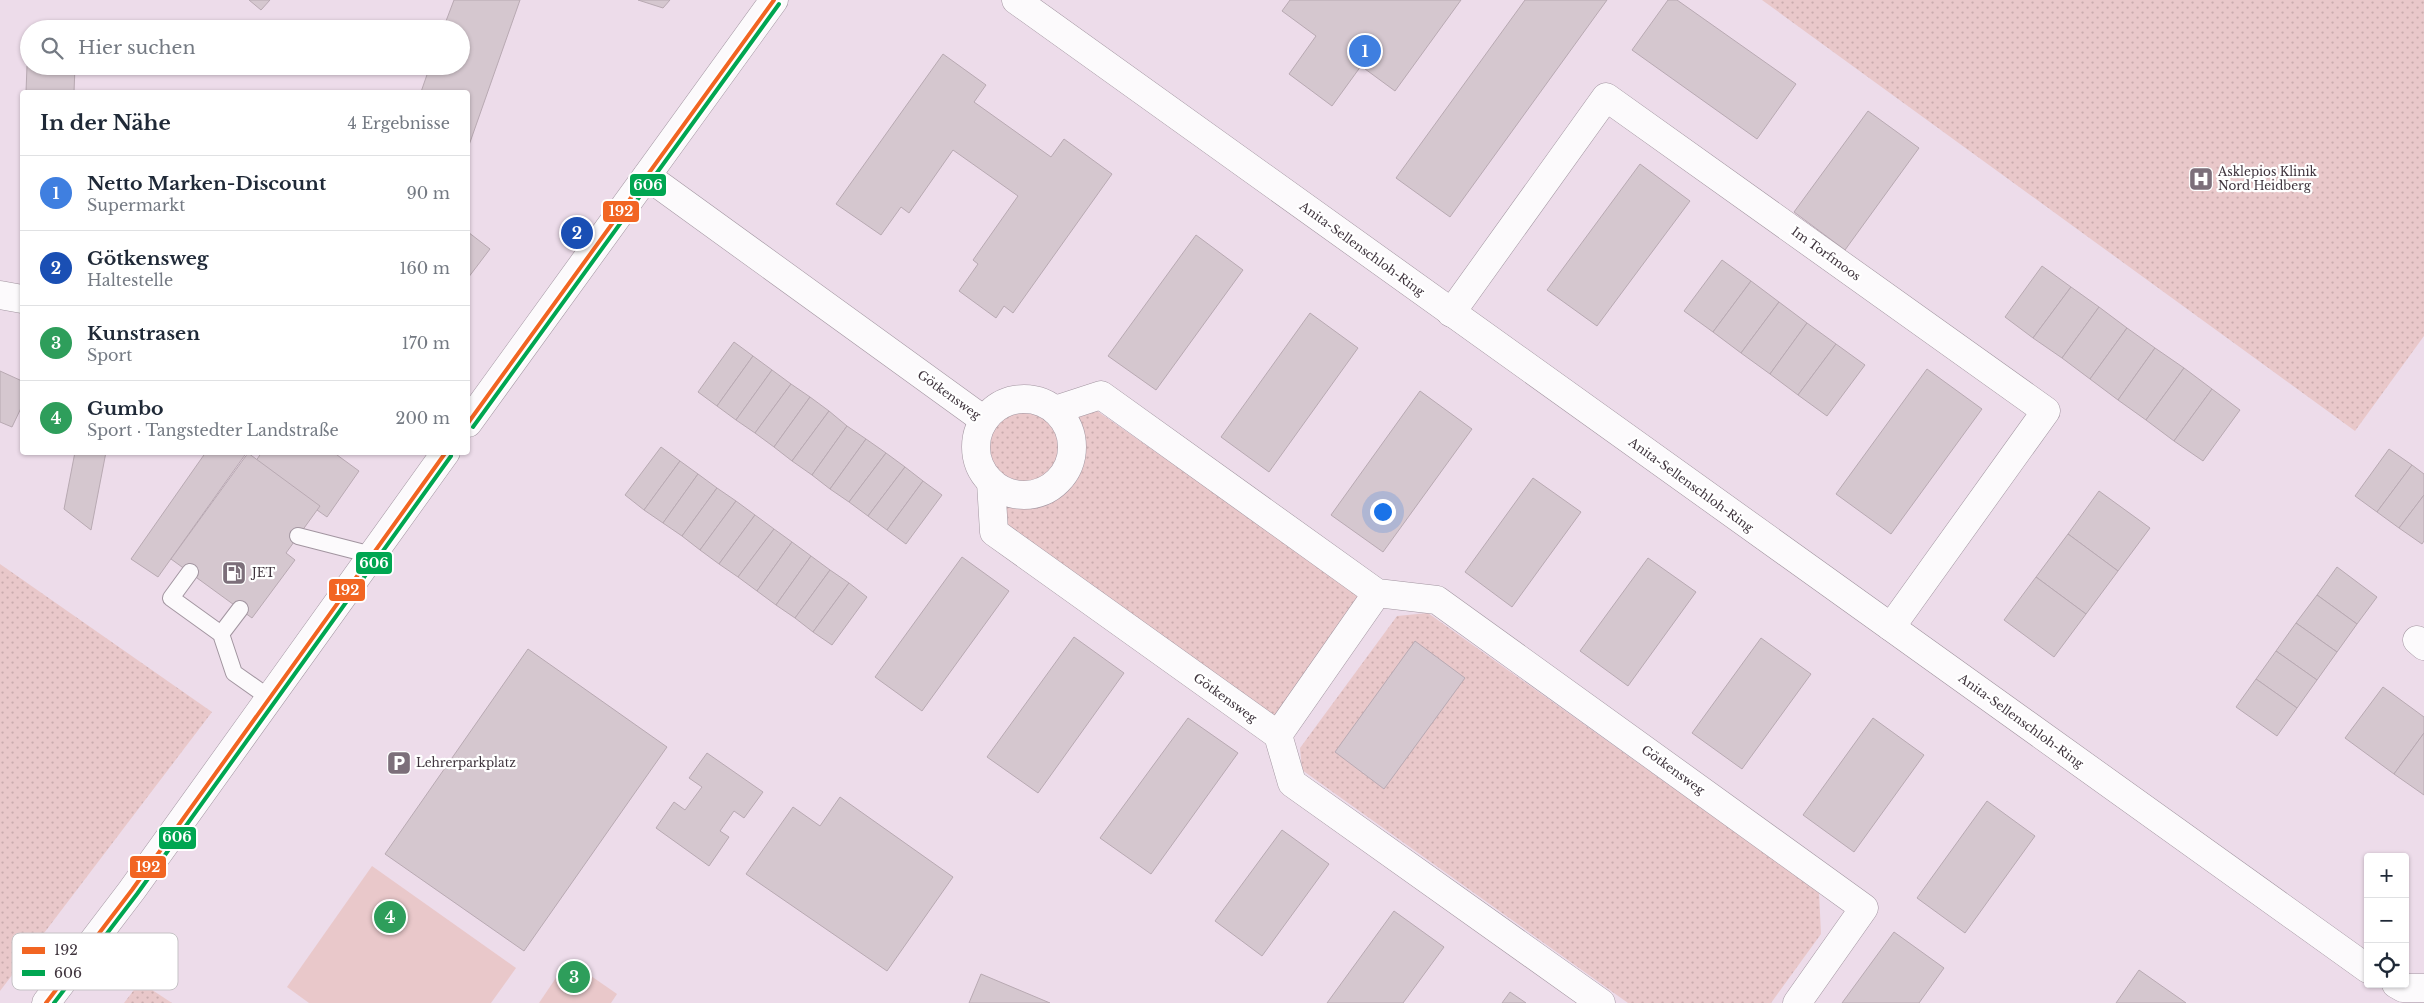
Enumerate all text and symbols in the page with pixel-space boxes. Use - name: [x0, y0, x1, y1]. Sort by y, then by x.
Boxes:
- search box: [20, 20, 470, 75]
- pin: 1: [1349, 32, 1381, 70]
- icon: search: [38, 34, 66, 62]
- text: Hier suchen: [78, 36, 196, 59]
- text: In der Nähe: [40, 110, 171, 136]
- text: 4 Ergebnisse: [347, 113, 450, 133]
- place label: Asklepios Klinik Nord Heidberg: [2217, 164, 2318, 193]
- hospital icon: Asklepios Klinik Nord Heidberg: [2188, 166, 2214, 192]
- text: Netto Marken-Discount: [87, 172, 326, 195]
- line badge: 606: [629, 173, 667, 197]
- text: 606: [633, 176, 663, 194]
- text: 1: [53, 183, 59, 203]
- text: 90 m: [407, 183, 450, 203]
- text: Supermarkt: [87, 195, 185, 215]
- street label: Anita-Sellenschloh-Ring: [1296, 198, 1428, 299]
- line badge: 192: [602, 200, 640, 223]
- text: 192: [609, 202, 633, 220]
- pin: 2: [561, 214, 593, 252]
- street label: Im Torfmoos: [1789, 223, 1864, 284]
- text: Götkensweg: [87, 247, 208, 270]
- text: 2: [51, 258, 61, 278]
- text: 160 m: [399, 258, 450, 278]
- text: Haltestelle: [87, 270, 173, 290]
- text: Kunstrasen: [87, 322, 200, 345]
- text: 3: [51, 333, 61, 353]
- text: 170 m: [402, 333, 450, 353]
- text: Sport: [87, 345, 132, 365]
- street label: Götkensweg: [915, 367, 984, 423]
- text: Gumbo: [87, 397, 163, 420]
- text: 4: [51, 408, 61, 428]
- text: 200 m: [396, 408, 450, 428]
- text: Sport · Tangstedter Landstraße: [87, 420, 339, 440]
- street label: Anita-Sellenschloh-Ring: [1625, 434, 1757, 535]
- your location: [1370, 499, 1396, 525]
- line badge: 606: [355, 551, 393, 575]
- text: 606: [359, 554, 389, 572]
- fuel station icon: JET: [221, 560, 247, 586]
- place label: JET: [250, 565, 275, 580]
- line badge: 192: [328, 578, 366, 602]
- text: 192: [335, 581, 359, 599]
- street label: Götkensweg: [1191, 670, 1260, 726]
- street label: Anita-Sellenschloh-Ring: [1955, 670, 2087, 771]
- street label: Götkensweg: [1639, 742, 1708, 798]
- parking icon: Lehrerparkplatz: [386, 750, 412, 776]
- place label: Lehrerparkplatz: [416, 755, 516, 770]
- line badge: 606: [158, 826, 197, 850]
- text: 606: [162, 828, 192, 846]
- map controls: [2364, 853, 2409, 988]
- button: +: [2364, 853, 2409, 898]
- line badge: 192: [129, 855, 167, 879]
- text: 192: [136, 858, 160, 876]
- pin: 4: [374, 898, 406, 936]
- button: −: [2364, 898, 2409, 943]
- legend: [12, 933, 178, 990]
- text: 192: [54, 941, 78, 959]
- button: locate: [2364, 943, 2409, 988]
- pin: 3: [558, 958, 590, 996]
- text: 606: [54, 964, 82, 982]

